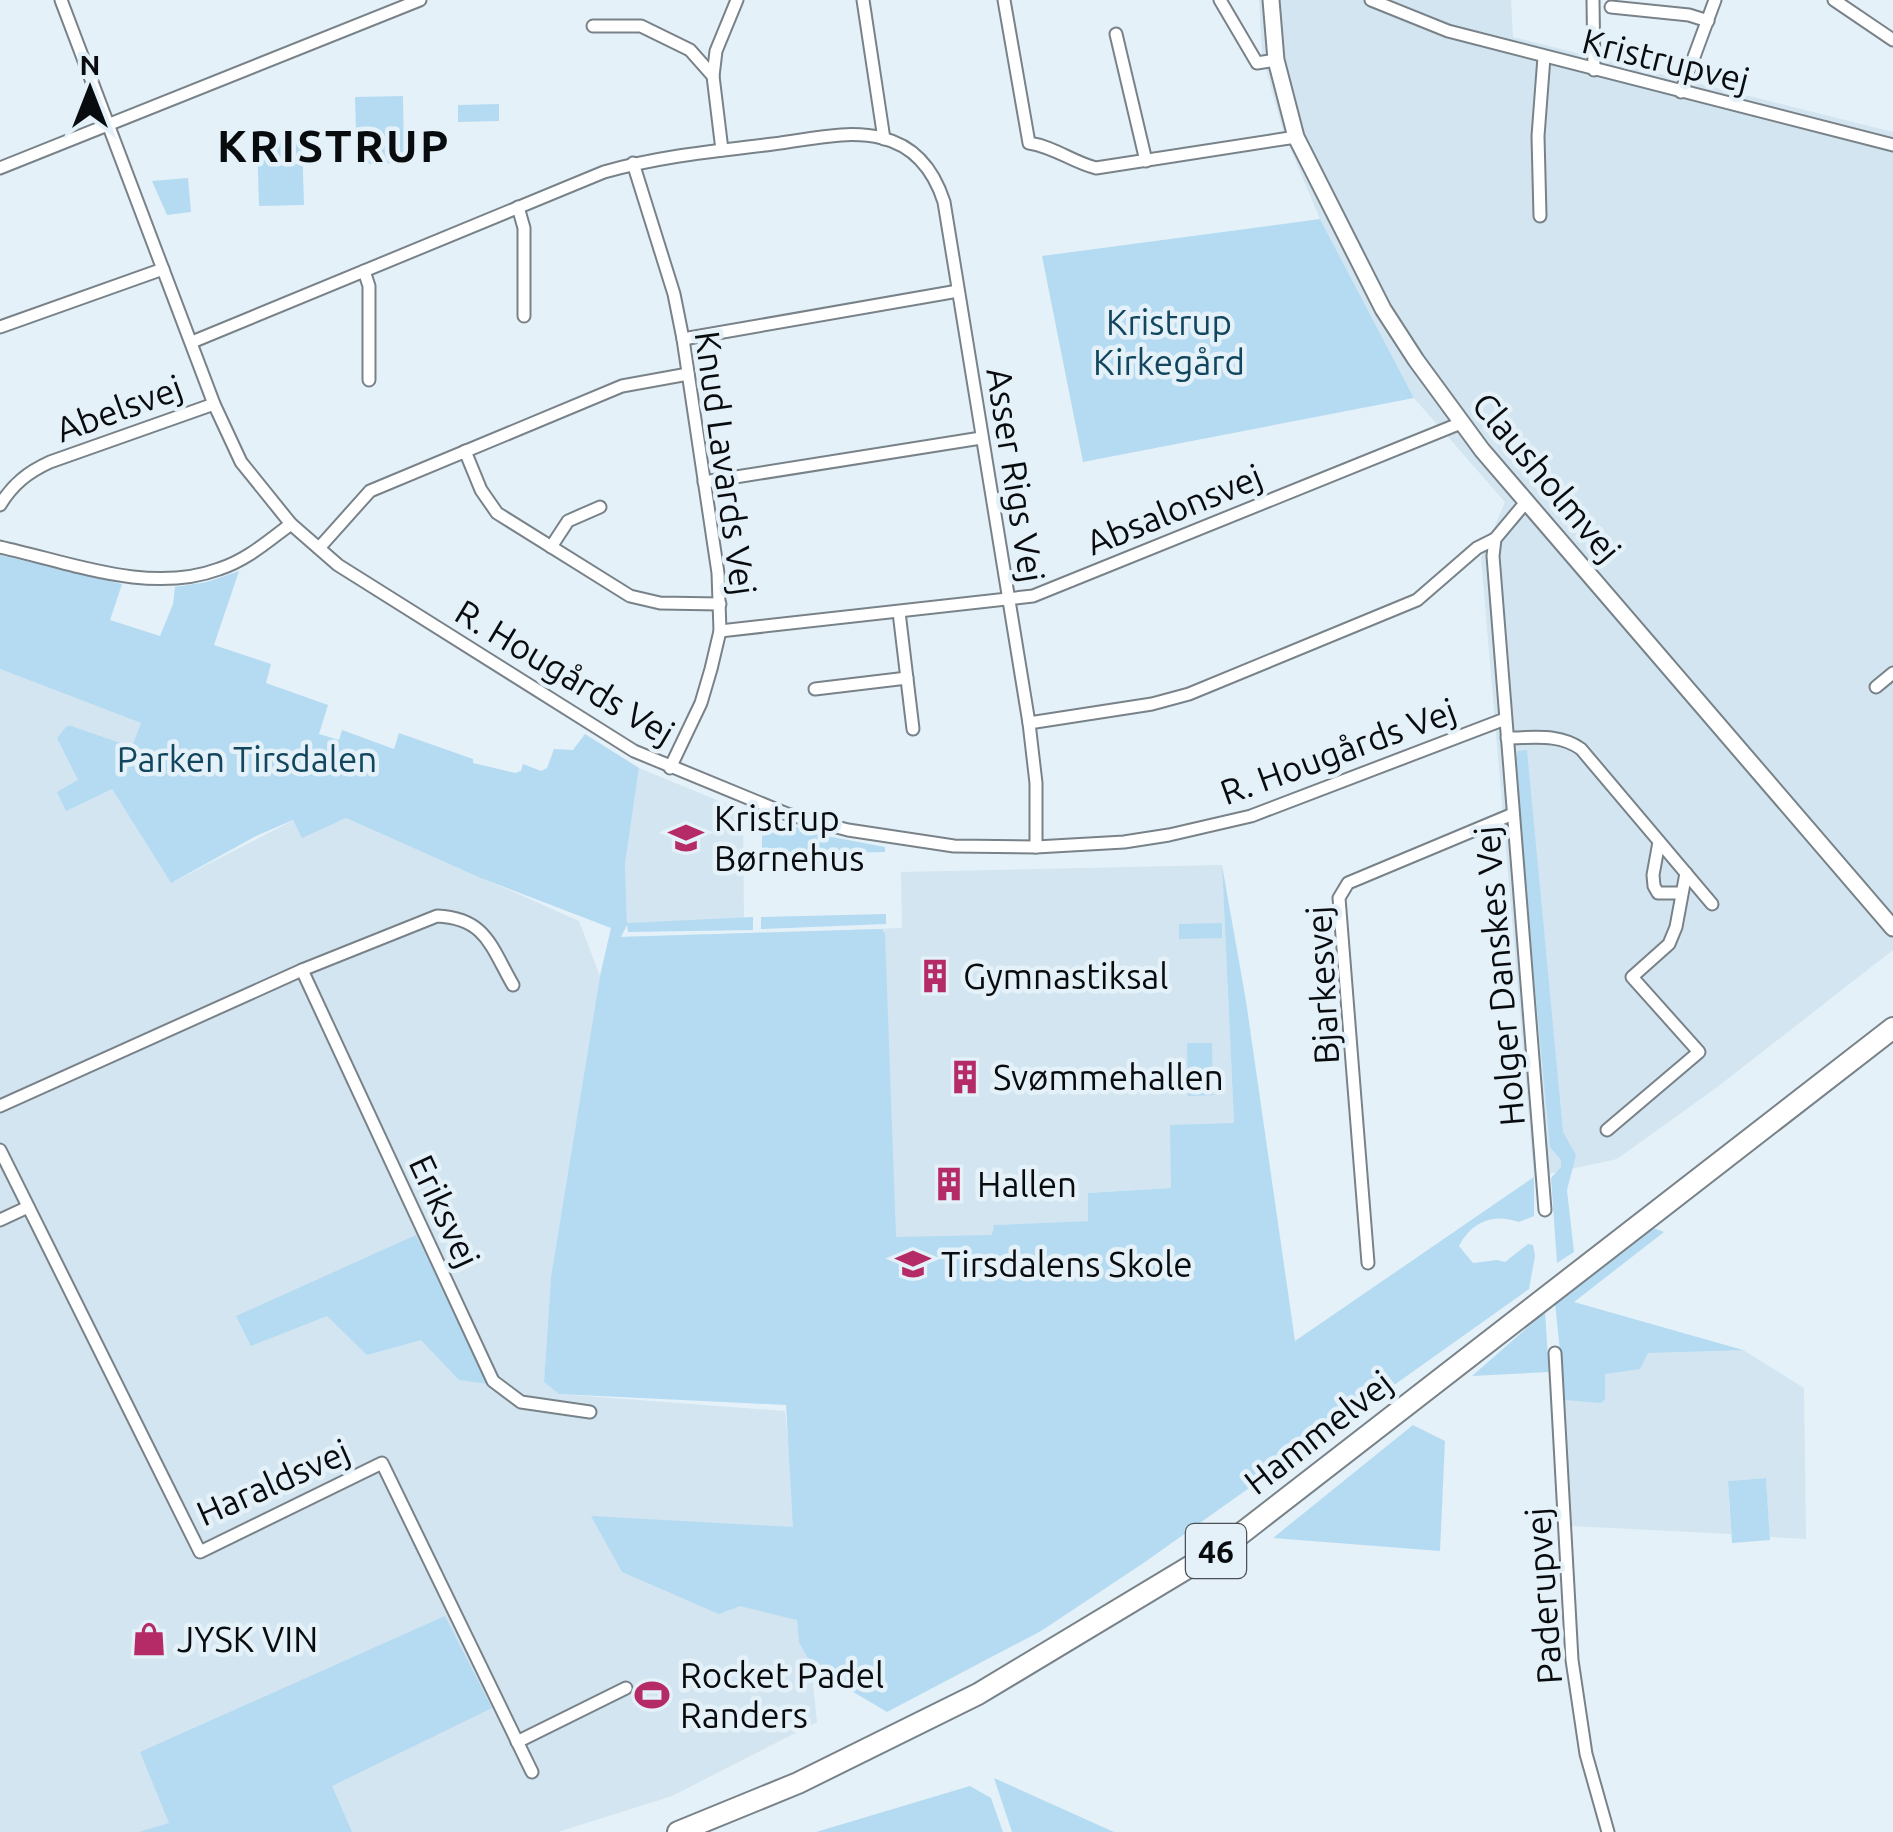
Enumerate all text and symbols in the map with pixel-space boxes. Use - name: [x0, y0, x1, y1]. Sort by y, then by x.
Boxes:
- street label: Kristrupvej: [1578, 20, 1754, 100]
- north arrow: [40, 40, 140, 140]
- text: N: [80, 49, 100, 80]
- district label: KRISTRUP: [217, 120, 451, 171]
- park label: Kristrup Kirkegård: [1093, 302, 1245, 382]
- street label: Knud Lavards Vej: [688, 328, 764, 598]
- street label: Asser Rigs Vej: [979, 365, 1053, 585]
- street label: Abelsvej: [50, 367, 188, 449]
- street label: Clausholmvej: [1465, 384, 1629, 570]
- street label: Absalonsvej: [1080, 456, 1268, 562]
- street label: R. Hougårds Vej: [449, 591, 681, 753]
- street label: R. Hougårds Vej: [1215, 690, 1461, 812]
- park label: Parken Tirsdalen: [117, 739, 377, 779]
- place label: Kristrup Børnehus: [714, 798, 864, 878]
- school or university icon: Kristrup Børnehus: [667, 819, 705, 857]
- street label: Holger Danskes Vej: [1466, 824, 1532, 1128]
- street label: Bjarkesvej: [1298, 905, 1346, 1065]
- place label: Gymnastiksal: [963, 956, 1169, 996]
- building icon: Gymnastiksal: [916, 957, 954, 995]
- place label: Svømmehallen: [993, 1057, 1224, 1097]
- building icon: Svømmehallen: [946, 1058, 984, 1096]
- street label: Eriksvej: [402, 1149, 488, 1273]
- place label: Hallen: [977, 1164, 1077, 1204]
- building icon: Hallen: [930, 1165, 968, 1203]
- place label: Tirsdalens Skole: [941, 1244, 1193, 1284]
- school or university icon: Tirsdalens Skole: [894, 1245, 932, 1283]
- street label: Hammelvej: [1236, 1362, 1400, 1502]
- street label: Haraldsvej: [190, 1431, 356, 1533]
- street label: Paderupvej: [1517, 1506, 1569, 1686]
- road number: 46: [1186, 1524, 1246, 1578]
- place label: JYSK VIN: [177, 1619, 318, 1659]
- shop icon: JYSK VIN: [130, 1620, 168, 1658]
- place label: Rocket Padel Randers: [680, 1655, 884, 1735]
- sports icon: Rocket Padel Randers: [633, 1676, 671, 1714]

